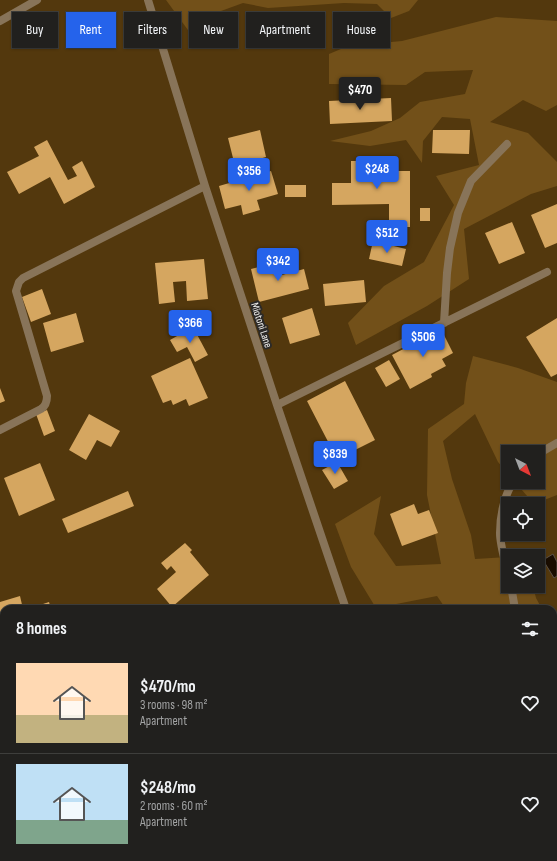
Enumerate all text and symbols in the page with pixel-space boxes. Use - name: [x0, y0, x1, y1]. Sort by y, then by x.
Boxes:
- chip: Buy: [12, 12, 58, 48]
- chip: Rent: [66, 12, 116, 48]
- chip: Filters: [124, 12, 181, 48]
- chip: New: [189, 12, 238, 48]
- chip: Apartment: [246, 12, 325, 48]
- chip: House: [333, 12, 390, 48]
- pin: $470: [336, 77, 384, 111]
- text: $470: [348, 82, 372, 98]
- pin: $248: [353, 156, 401, 190]
- pin: $356: [225, 158, 273, 192]
- text: $248: [365, 161, 389, 177]
- text: $356: [237, 163, 261, 179]
- pin: $512: [363, 220, 411, 254]
- text: $512: [375, 225, 399, 241]
- pin: $342: [254, 248, 302, 282]
- text: $342: [266, 253, 290, 269]
- street label: Miotoni Lane: [248, 301, 275, 349]
- pin: $366: [166, 310, 214, 344]
- text: $366: [178, 315, 202, 331]
- pin: $506: [399, 324, 447, 358]
- text: $506: [411, 329, 435, 345]
- pin: $839: [311, 441, 359, 475]
- north arrow: [501, 445, 545, 489]
- map controls: [501, 445, 545, 593]
- text: $839: [323, 446, 347, 462]
- button: locate: [501, 497, 545, 541]
- button: layers: [501, 549, 545, 593]
- icon: filters: [519, 618, 541, 640]
- text: 8 homes: [16, 619, 67, 639]
- text: $470/mo: [140, 677, 196, 697]
- icon: home: [48, 679, 96, 727]
- icon: heart: [519, 692, 541, 714]
- text: 3 rooms · 98 m²: [140, 697, 207, 713]
- text: Apartment: [140, 713, 187, 729]
- text: $248/mo: [140, 778, 196, 798]
- icon: home: [48, 780, 96, 828]
- icon: heart: [519, 793, 541, 815]
- text: 2 rooms · 60 m²: [140, 798, 207, 814]
- text: Apartment: [140, 814, 187, 830]

